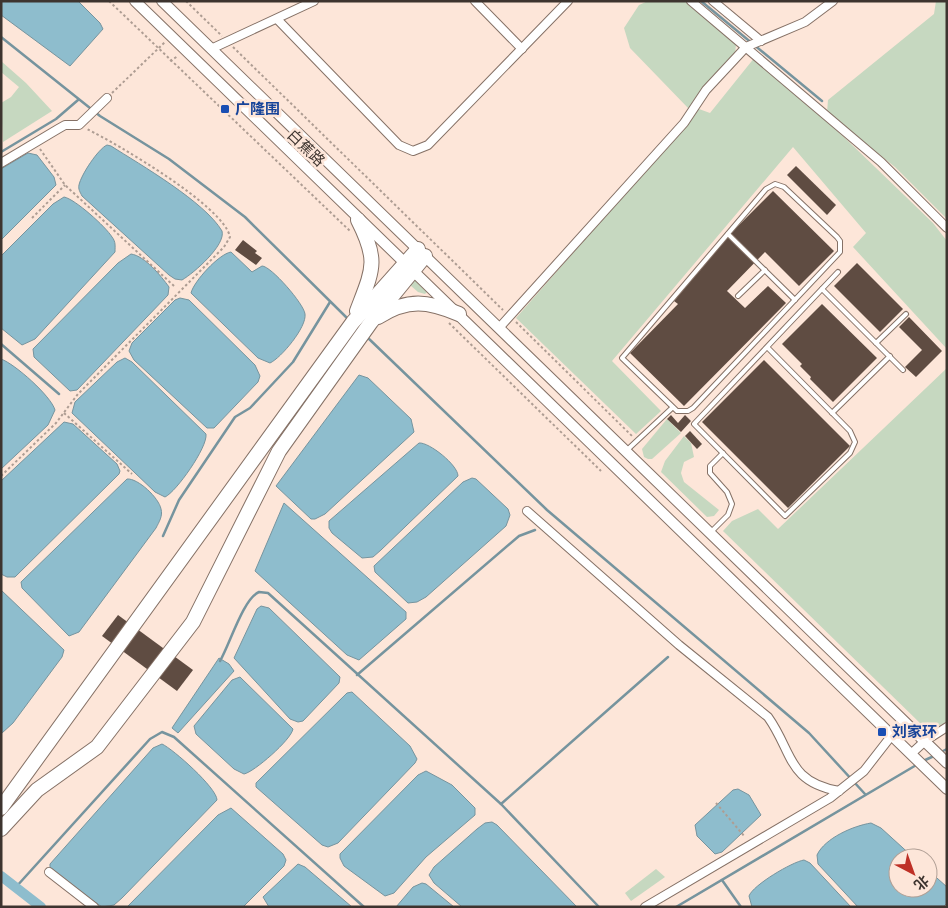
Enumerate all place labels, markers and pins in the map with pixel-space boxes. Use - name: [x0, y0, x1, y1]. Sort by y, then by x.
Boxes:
- place label: 广隆围: [235, 100, 280, 118]
- marker: 广隆围: [219, 103, 231, 115]
- place label: 刘家环: [892, 723, 937, 741]
- marker: 刘家环: [876, 726, 888, 738]

